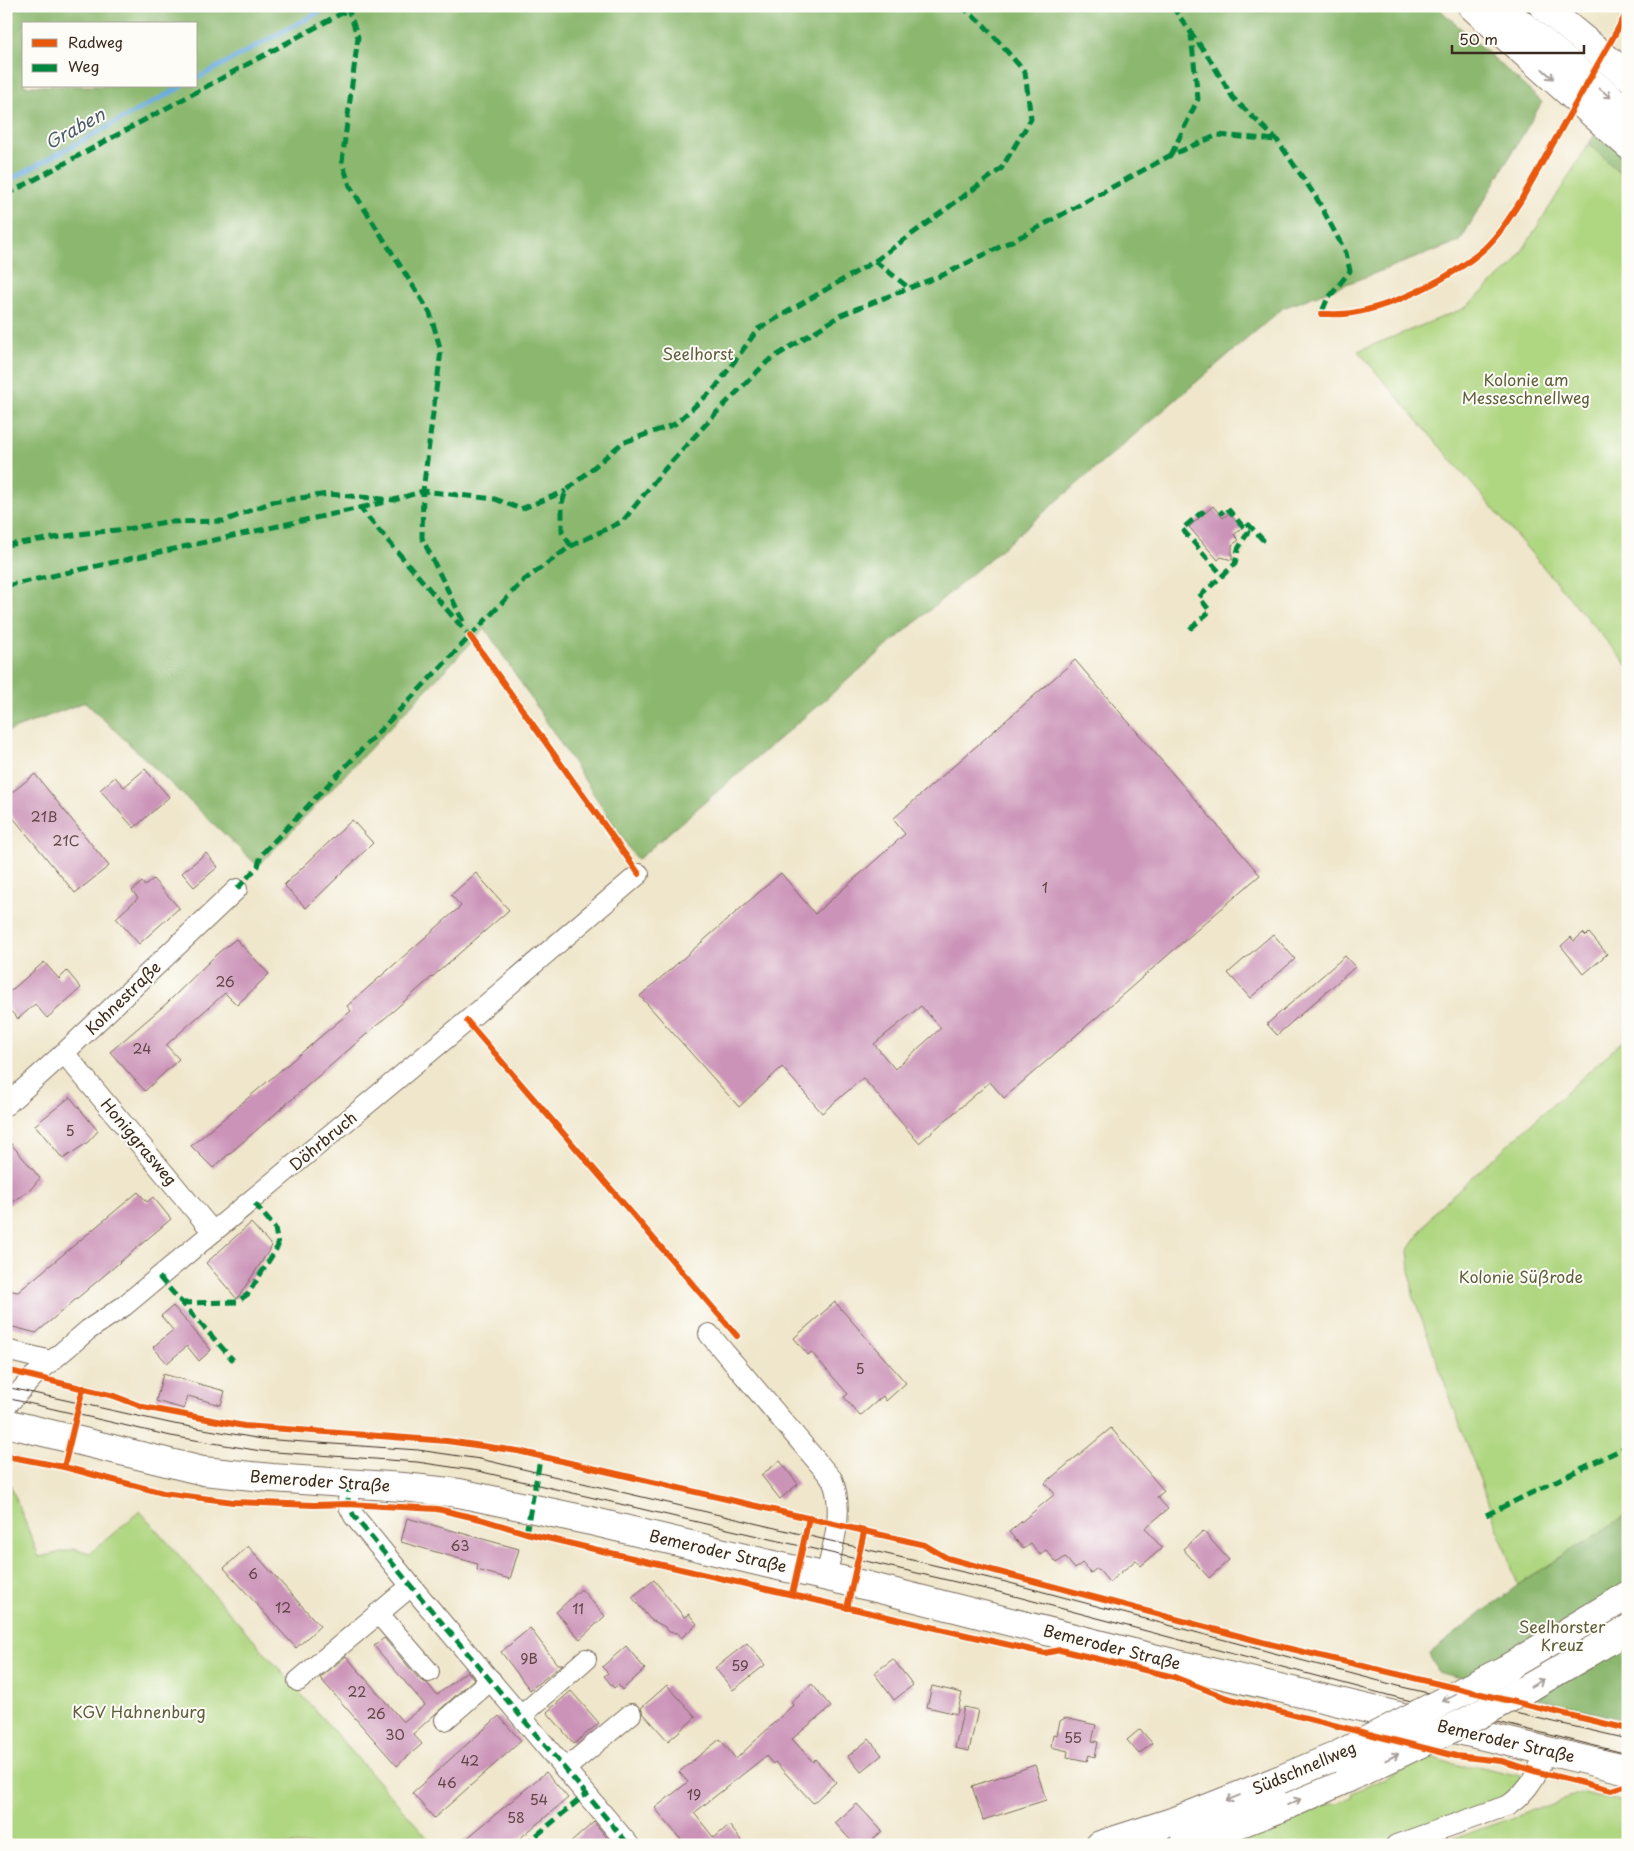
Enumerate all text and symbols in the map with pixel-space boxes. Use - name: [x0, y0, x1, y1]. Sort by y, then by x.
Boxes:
- legend: [22, 22, 198, 88]
- scale bar: [1452, 22, 1584, 54]
- text: 50 m: [1459, 27, 1498, 50]
- text: Radweg: [68, 30, 123, 53]
- text: Weg: [68, 54, 99, 77]
- one-way arrow: [1542, 68, 1555, 79]
- one-way arrow: [1598, 87, 1611, 98]
- water label: Graben: [39, 100, 110, 155]
- park label: Seelhorst: [662, 341, 734, 365]
- park label: Kolonie am Messeschnellweg: [1462, 367, 1590, 409]
- house number: 21B: [31, 806, 57, 827]
- house number: 21C: [53, 830, 80, 851]
- house number: 1: [1042, 877, 1048, 898]
- street label: Kohnestraße: [79, 955, 166, 1040]
- house number: 26: [215, 971, 235, 992]
- house number: 24: [133, 1038, 151, 1059]
- street label: Honiggrasweg: [96, 1092, 183, 1190]
- street label: Döhrbruch: [283, 1105, 361, 1176]
- house number: 5: [65, 1120, 75, 1141]
- park label: Kolonie Süßrode: [1459, 1264, 1583, 1288]
- house number: 5: [855, 1358, 865, 1379]
- street label: Bemeroder Straße: [249, 1463, 391, 1497]
- street label: Bemeroder Straße: [647, 1523, 789, 1578]
- house number: 63: [451, 1535, 469, 1556]
- house number: 6: [248, 1563, 258, 1584]
- house number: 12: [275, 1597, 291, 1618]
- house number: 11: [572, 1598, 584, 1619]
- park label: Seelhorster Kreuz: [1519, 1614, 1606, 1656]
- street label: Bemeroder Straße: [1041, 1617, 1183, 1675]
- house number: 9B: [520, 1648, 538, 1669]
- house number: 59: [731, 1655, 749, 1676]
- one-way arrow: [1529, 1678, 1543, 1688]
- house number: 22: [348, 1681, 366, 1702]
- one-way arrow: [1442, 1694, 1457, 1704]
- park label: KGV Hahnenburg: [72, 1699, 206, 1723]
- house number: 26: [366, 1703, 386, 1724]
- street label: Bemeroder Straße: [1435, 1713, 1577, 1768]
- house number: 30: [385, 1724, 405, 1745]
- house number: 55: [1064, 1727, 1082, 1748]
- street label: Südschnellweg: [1248, 1734, 1359, 1800]
- house number: 42: [461, 1750, 479, 1771]
- one-way arrow: [1384, 1752, 1399, 1761]
- house number: 46: [437, 1772, 457, 1793]
- house number: 19: [687, 1784, 701, 1805]
- house number: 54: [530, 1789, 548, 1810]
- one-way arrow: [1226, 1794, 1241, 1803]
- one-way arrow: [1286, 1797, 1301, 1807]
- house number: 58: [507, 1807, 525, 1828]

